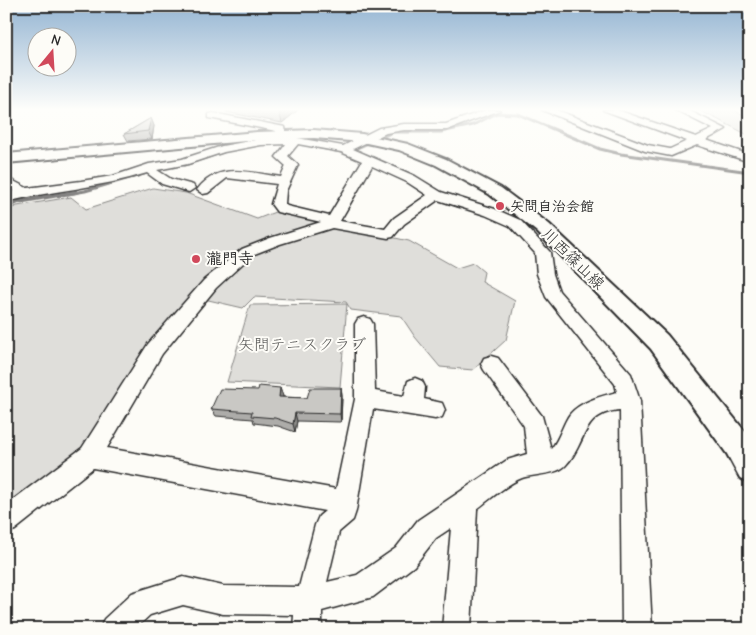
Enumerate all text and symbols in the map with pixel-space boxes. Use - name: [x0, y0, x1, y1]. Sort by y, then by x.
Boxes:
- north arrow: [28, 28, 78, 78]
- text: N: [49, 31, 63, 50]
- place label: 矢問自治会館: [510, 198, 594, 215]
- marker: 矢問自治会館: [494, 200, 506, 212]
- street label: 川西篠山線: [538, 225, 608, 293]
- place label: 瀧門寺: [206, 250, 254, 268]
- marker: 瀧門寺: [190, 253, 202, 265]
- park label: 矢問テニスクラブ: [238, 336, 366, 354]

